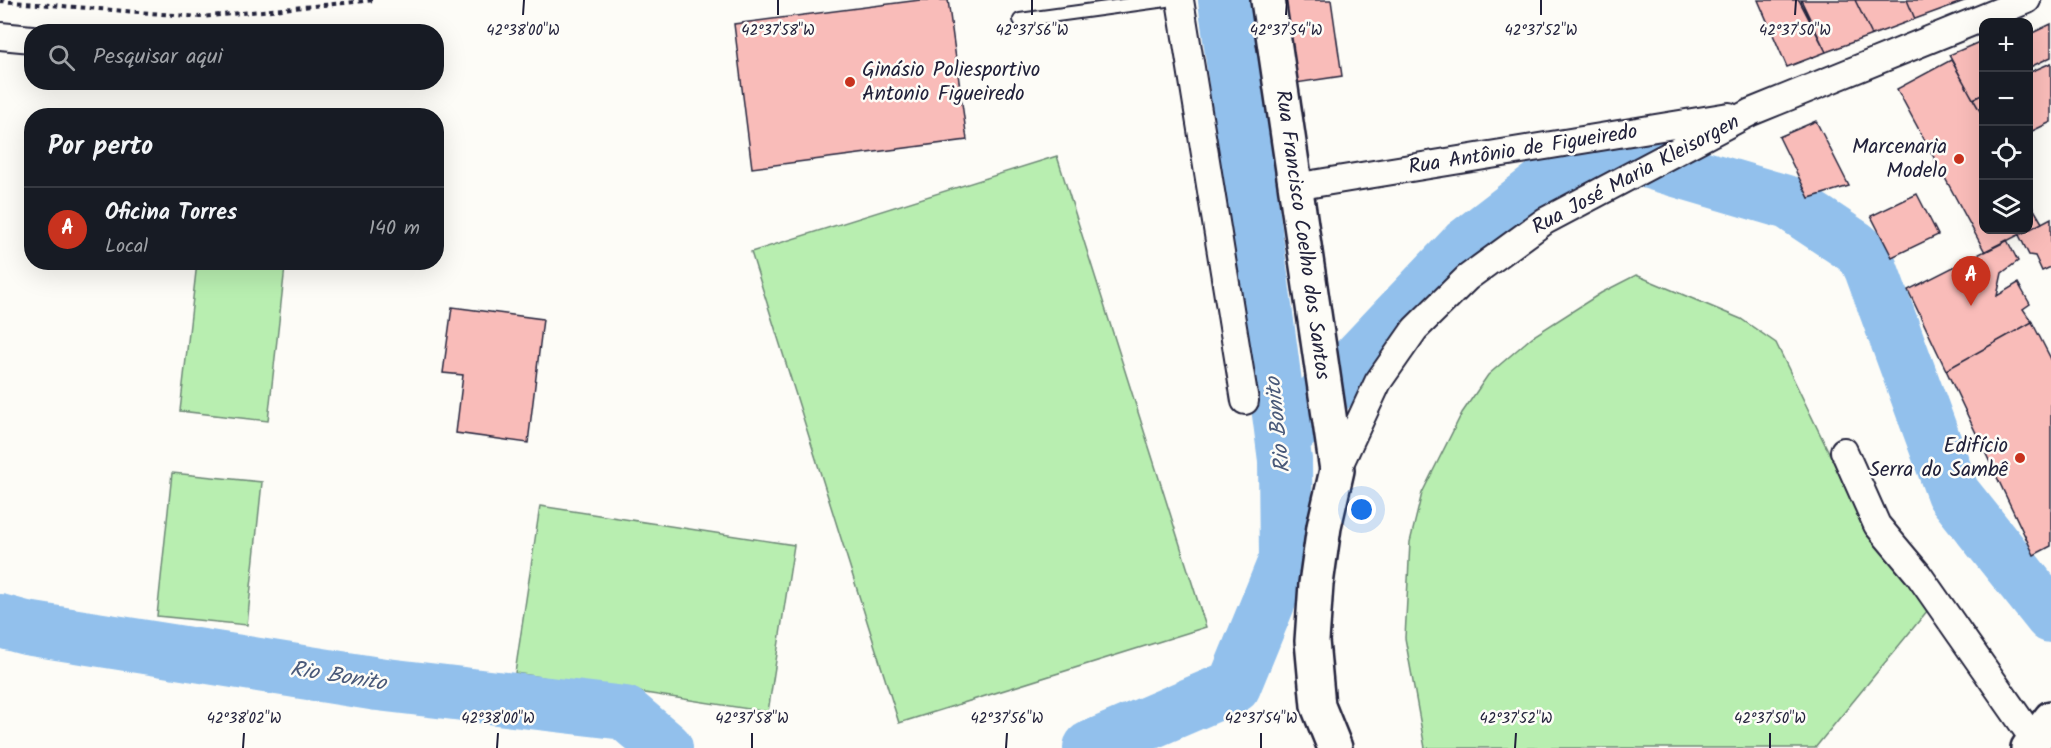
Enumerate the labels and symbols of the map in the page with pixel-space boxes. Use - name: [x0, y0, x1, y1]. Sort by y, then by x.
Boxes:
- text: 42°38'00"W: [486, 19, 560, 43]
- text: 42°37'58"W: [741, 19, 815, 43]
- text: 42°37'56"W: [996, 19, 1069, 43]
- text: 42°37'54"W: [1250, 19, 1323, 43]
- text: 42°37'52"W: [1504, 19, 1578, 43]
- text: 42°37'50"W: [1759, 19, 1831, 43]
- place label: Ginásio Poliesportivo Antonio Figueiredo: [862, 54, 1040, 111]
- marker: Ginásio Poliesportivo Antonio Figueiredo: [843, 75, 857, 89]
- street label: Rua Francisco Coelho dos Santos: [1265, 88, 1339, 382]
- street label: Rua José Maria Kleisorgen: [1526, 106, 1746, 244]
- street label: Rua Antônio de Figueiredo: [1406, 116, 1640, 184]
- place label: Marcenaria Modelo: [1852, 131, 1947, 188]
- marker: Marcenaria Modelo: [1952, 152, 1966, 166]
- pin: A: [1952, 256, 1990, 306]
- water label: Rio Bonito: [1256, 373, 1301, 475]
- place label: Edifício Serra do Sambê: [1869, 430, 2009, 487]
- marker: Edifício Serra do Sambê: [2013, 451, 2027, 465]
- your location: [1347, 495, 1376, 524]
- water label: Rio Bonito: [288, 652, 390, 702]
- text: 42°38'02"W: [207, 707, 282, 731]
- text: 42°38'00"W: [461, 707, 535, 731]
- text: 42°37'58"W: [715, 707, 789, 731]
- text: 42°37'56"W: [971, 707, 1044, 731]
- text: 42°37'54"W: [1225, 707, 1298, 731]
- text: 42°37'52"W: [1479, 707, 1553, 731]
- text: 42°37'50"W: [1734, 707, 1806, 731]

